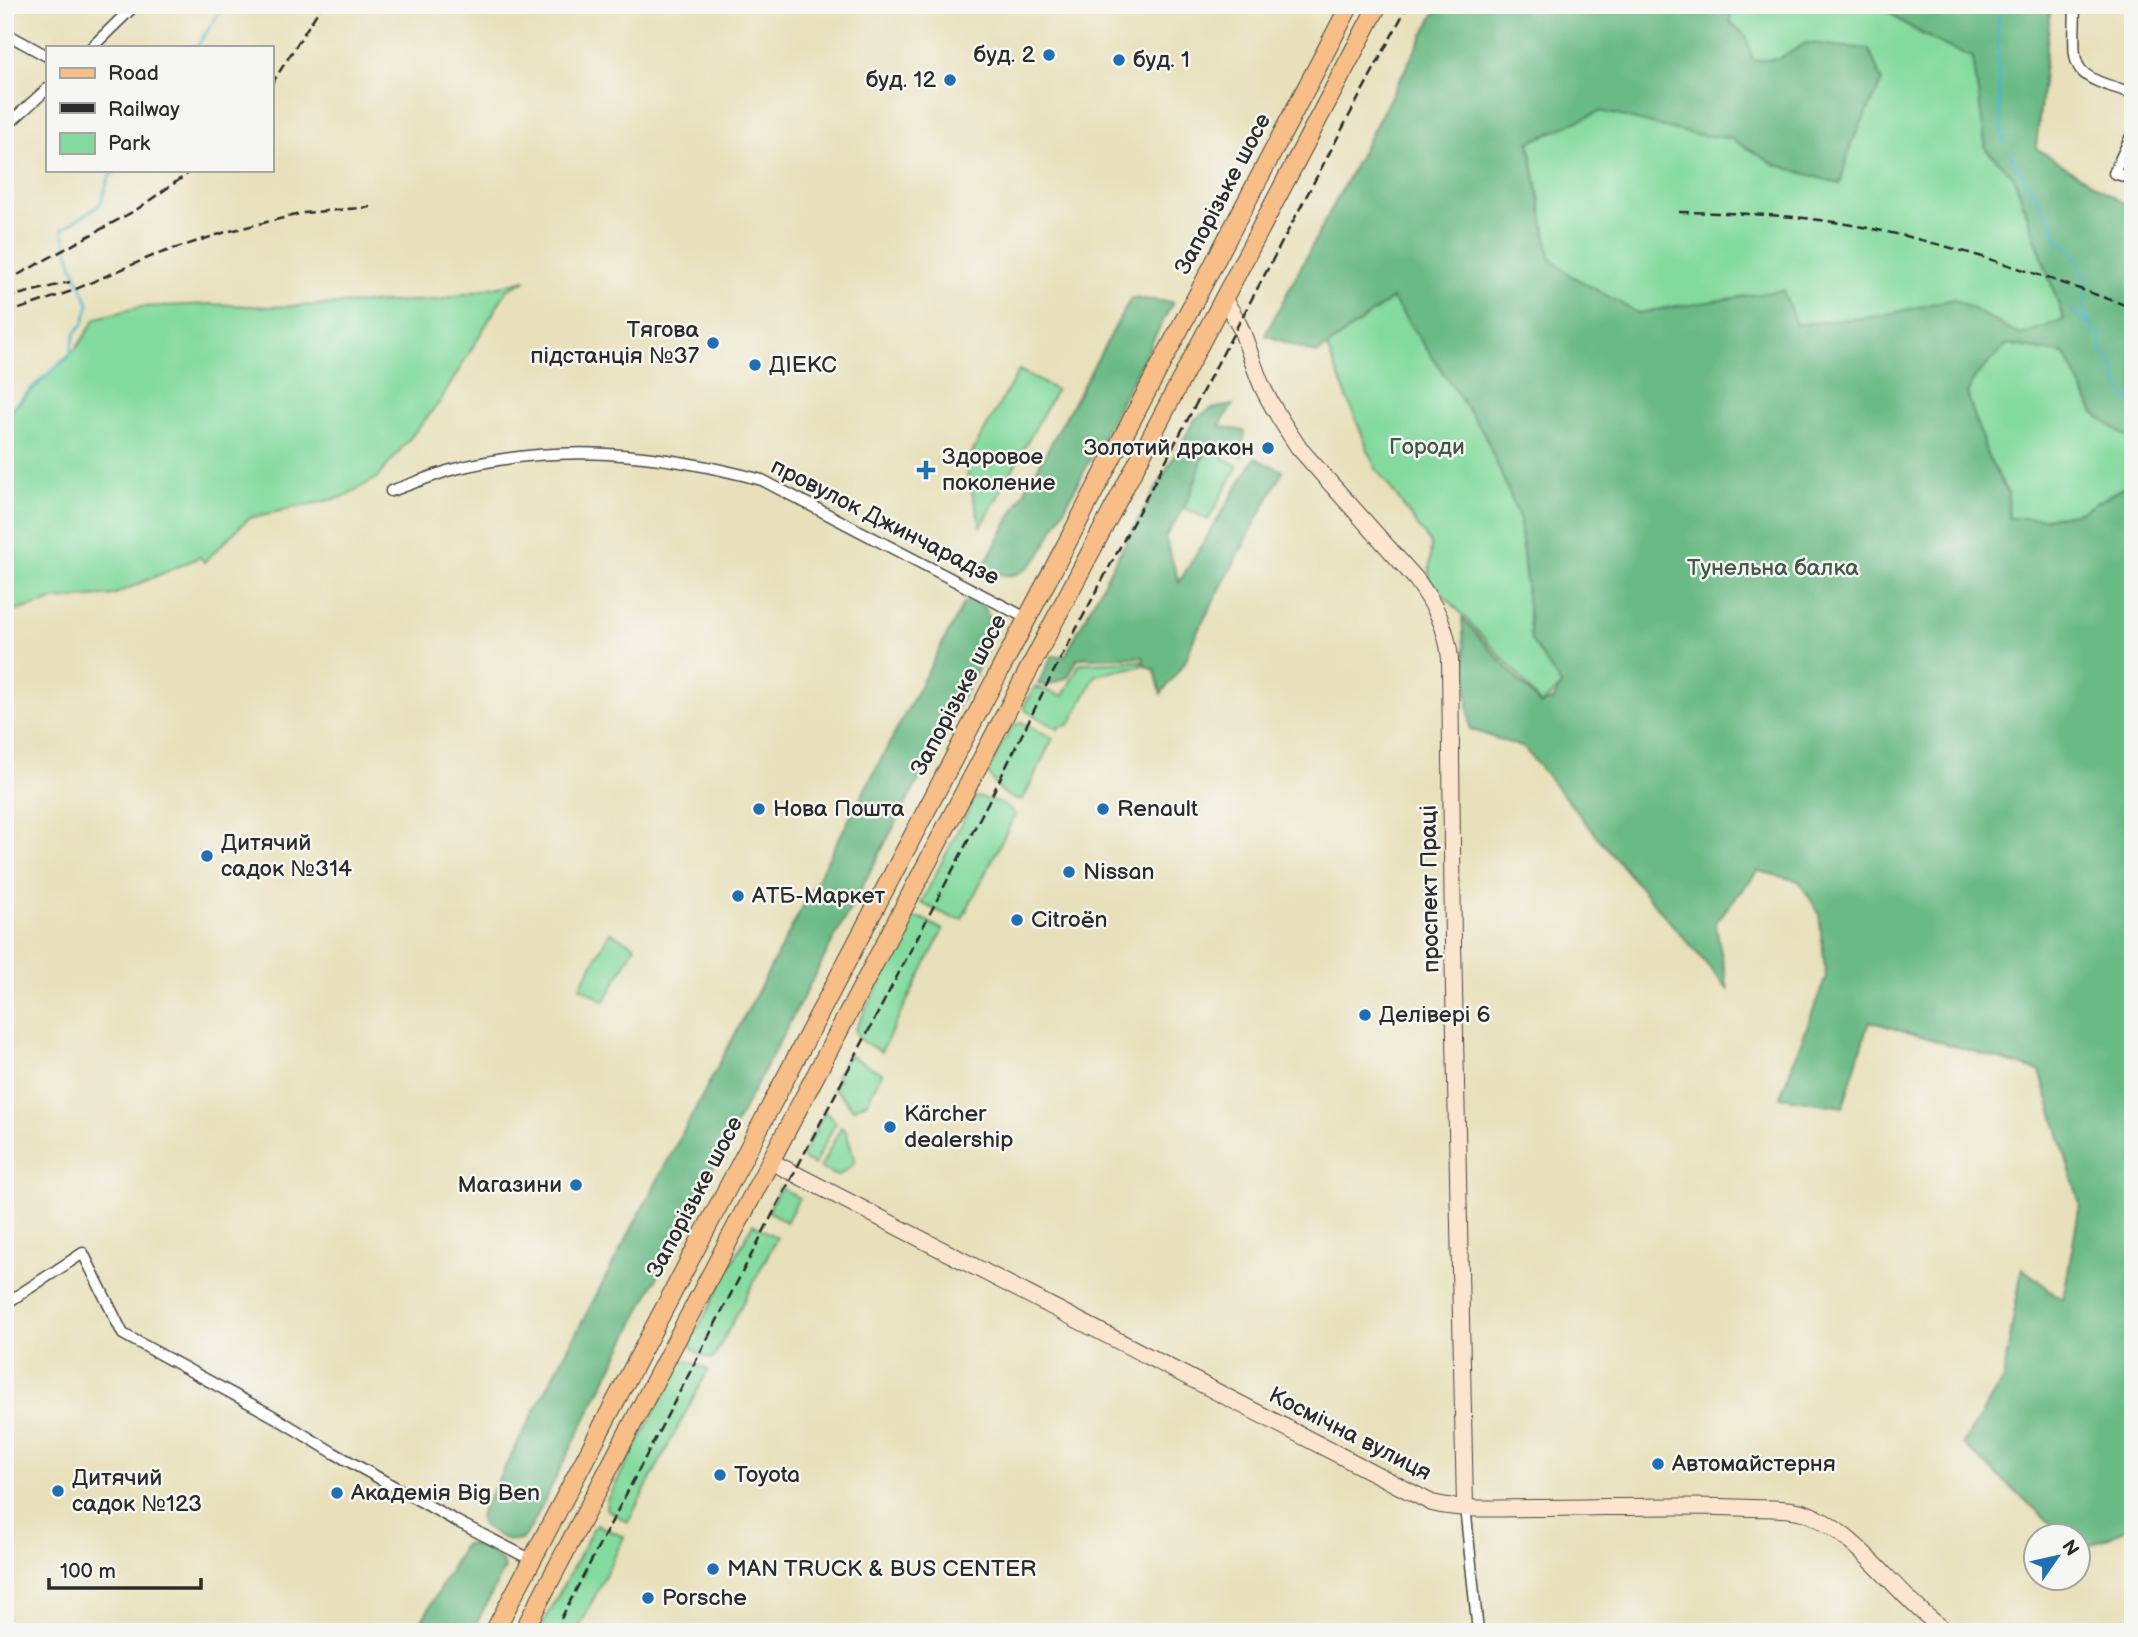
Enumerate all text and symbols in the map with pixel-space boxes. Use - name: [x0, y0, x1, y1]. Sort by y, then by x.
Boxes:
- place label: буд. 2: [974, 41, 1035, 69]
- legend: [46, 46, 273, 172]
- place label: буд. 1: [1133, 46, 1190, 74]
- marker: буд. 2: [1041, 47, 1057, 63]
- marker: буд. 1: [1111, 52, 1127, 68]
- text: Road: [108, 61, 159, 86]
- place label: буд. 12: [866, 66, 936, 94]
- marker: буд. 12: [942, 72, 958, 88]
- text: Railway: [108, 97, 180, 122]
- street label: Запорізьке шосе: [1169, 108, 1277, 279]
- text: Park: [108, 131, 151, 156]
- place label: Тягова пiдстанцiя №37: [530, 316, 700, 370]
- marker: Тягова пiдстанцiя №37: [705, 335, 721, 351]
- place label: ДІЕКС: [769, 351, 837, 379]
- marker: ДІЕКС: [747, 357, 763, 373]
- park label: Городи: [1389, 433, 1465, 461]
- place label: Золотий дракон: [1084, 434, 1254, 462]
- marker: Золотий дракон: [1260, 440, 1276, 456]
- place label: Здоровое поколение: [942, 443, 1056, 497]
- street label: провулок Джинчарадзе: [766, 452, 1004, 592]
- marker: Здоровое поколение: [916, 460, 936, 480]
- park label: Тунельна балка: [1687, 554, 1859, 582]
- street label: Запорізьке шосе: [905, 609, 1013, 780]
- place label: Нова Пошта: [773, 795, 905, 823]
- place label: Renault: [1117, 795, 1198, 823]
- marker: Нова Пошта: [751, 801, 767, 817]
- marker: Renault: [1095, 801, 1111, 817]
- street label: проспект Праці: [1415, 805, 1445, 973]
- place label: Дитячий садок №314: [221, 829, 352, 883]
- marker: Дитячий садок №314: [199, 848, 215, 864]
- place label: Nissan: [1083, 858, 1154, 886]
- marker: Nissan: [1061, 864, 1077, 880]
- place label: АТБ-Маркет: [751, 882, 885, 910]
- marker: АТБ-Маркет: [730, 888, 746, 904]
- place label: Citroën: [1031, 906, 1108, 934]
- marker: Citroën: [1009, 912, 1025, 928]
- place label: Делівері 6: [1379, 1001, 1491, 1029]
- marker: Делівері 6: [1357, 1007, 1373, 1023]
- place label: Kärcher dealership: [904, 1100, 1014, 1154]
- street label: Запорізьке шосе: [641, 1111, 749, 1282]
- marker: Kärcher dealership: [882, 1119, 898, 1135]
- place label: Магазини: [457, 1171, 562, 1199]
- marker: Магазини: [568, 1177, 584, 1193]
- street label: Космічна вулиця: [1264, 1381, 1436, 1487]
- place label: Автомайстерня: [1671, 1450, 1836, 1478]
- marker: Автомайстерня: [1650, 1456, 1666, 1472]
- place label: Toyota: [734, 1461, 800, 1489]
- place label: Дитячий садок №123: [72, 1464, 202, 1518]
- marker: Toyota: [712, 1467, 728, 1483]
- place label: Академія Big Ben: [350, 1479, 540, 1507]
- marker: Дитячий садок №123: [50, 1483, 66, 1499]
- marker: Академія Big Ben: [329, 1485, 345, 1501]
- north arrow: [2022, 1522, 2092, 1592]
- text: N: [2056, 1536, 2083, 1561]
- scale bar: [49, 1546, 201, 1590]
- place label: MAN TRUCK & BUS CENTER: [727, 1555, 1036, 1583]
- text: 100 m: [60, 1559, 116, 1584]
- marker: MAN TRUCK & BUS CENTER: [705, 1561, 721, 1577]
- place label: Porsche: [662, 1584, 747, 1612]
- marker: Porsche: [640, 1590, 656, 1606]

